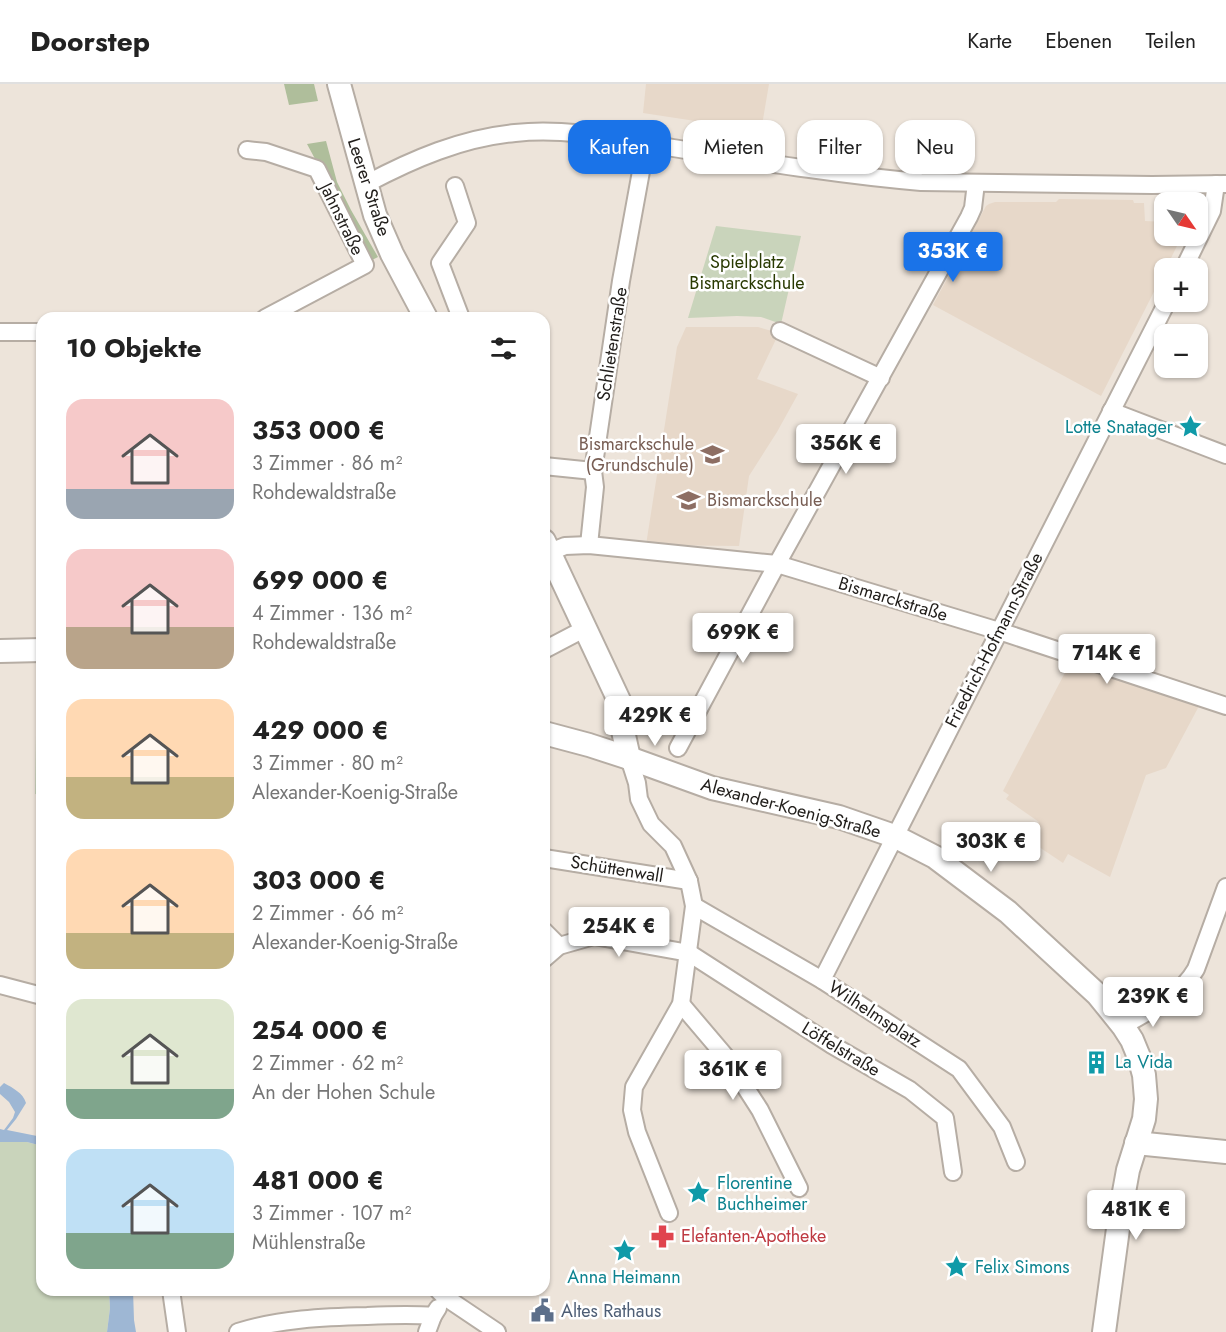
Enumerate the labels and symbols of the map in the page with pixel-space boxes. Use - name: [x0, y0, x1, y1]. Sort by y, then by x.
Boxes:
- street label: Leerer Straße: [341, 135, 397, 239]
- street label: Jahnstraße: [312, 177, 371, 260]
- north arrow: [1154, 192, 1208, 246]
- pin: 353K €: [904, 232, 1002, 283]
- park label: Spielplatz Bismarckschule: [689, 249, 805, 296]
- street label: Schlietenstraße: [590, 285, 634, 403]
- place label: Lotte Snatager: [1065, 414, 1174, 440]
- place icon: Lotte Snatager: [1178, 414, 1204, 440]
- pin: 356K €: [797, 424, 895, 475]
- place label: Bismarckschule (Grundschule): [579, 431, 694, 478]
- school or university icon: Bismarckschule (Grundschule): [699, 441, 725, 467]
- school or university icon: Bismarckschule: [676, 487, 702, 513]
- place label: Bismarckschule: [707, 487, 822, 513]
- street label: Friedrich-Hofmann-Straße: [939, 548, 1049, 732]
- street label: Bismarckstraße: [835, 570, 951, 628]
- pin: 699K €: [694, 613, 792, 664]
- pin: 714K €: [1058, 634, 1156, 685]
- pin: 429K €: [606, 696, 704, 747]
- street label: Alexander-Koenig-Straße: [698, 771, 884, 845]
- pin: 303K €: [942, 822, 1040, 873]
- street label: Schüttenwall: [569, 849, 665, 889]
- pin: 254K €: [570, 907, 668, 958]
- street label: Wilhelmsplatz: [823, 974, 927, 1054]
- pin: 239K €: [1104, 977, 1202, 1028]
- street label: Löffelstraße: [797, 1015, 885, 1083]
- building icon: La Vida: [1084, 1049, 1110, 1075]
- place label: La Vida: [1115, 1049, 1173, 1075]
- pin: 361K €: [684, 1050, 782, 1101]
- place label: Florentine Buchheimer: [717, 1170, 808, 1217]
- place icon: Florentine Buchheimer: [686, 1180, 712, 1206]
- pin: 481K €: [1087, 1190, 1185, 1241]
- pharmacy icon: Elefanten-Apotheke: [650, 1223, 676, 1249]
- place label: Elefanten-Apotheke: [681, 1223, 826, 1249]
- place icon: Anna Heimann: [611, 1238, 637, 1264]
- place icon: Felix Simons: [944, 1254, 970, 1280]
- place label: Felix Simons: [975, 1254, 1070, 1280]
- place label: Anna Heimann: [567, 1264, 681, 1290]
- public building icon: Altes Rathaus: [530, 1298, 556, 1324]
- place label: Altes Rathaus: [561, 1298, 661, 1324]

